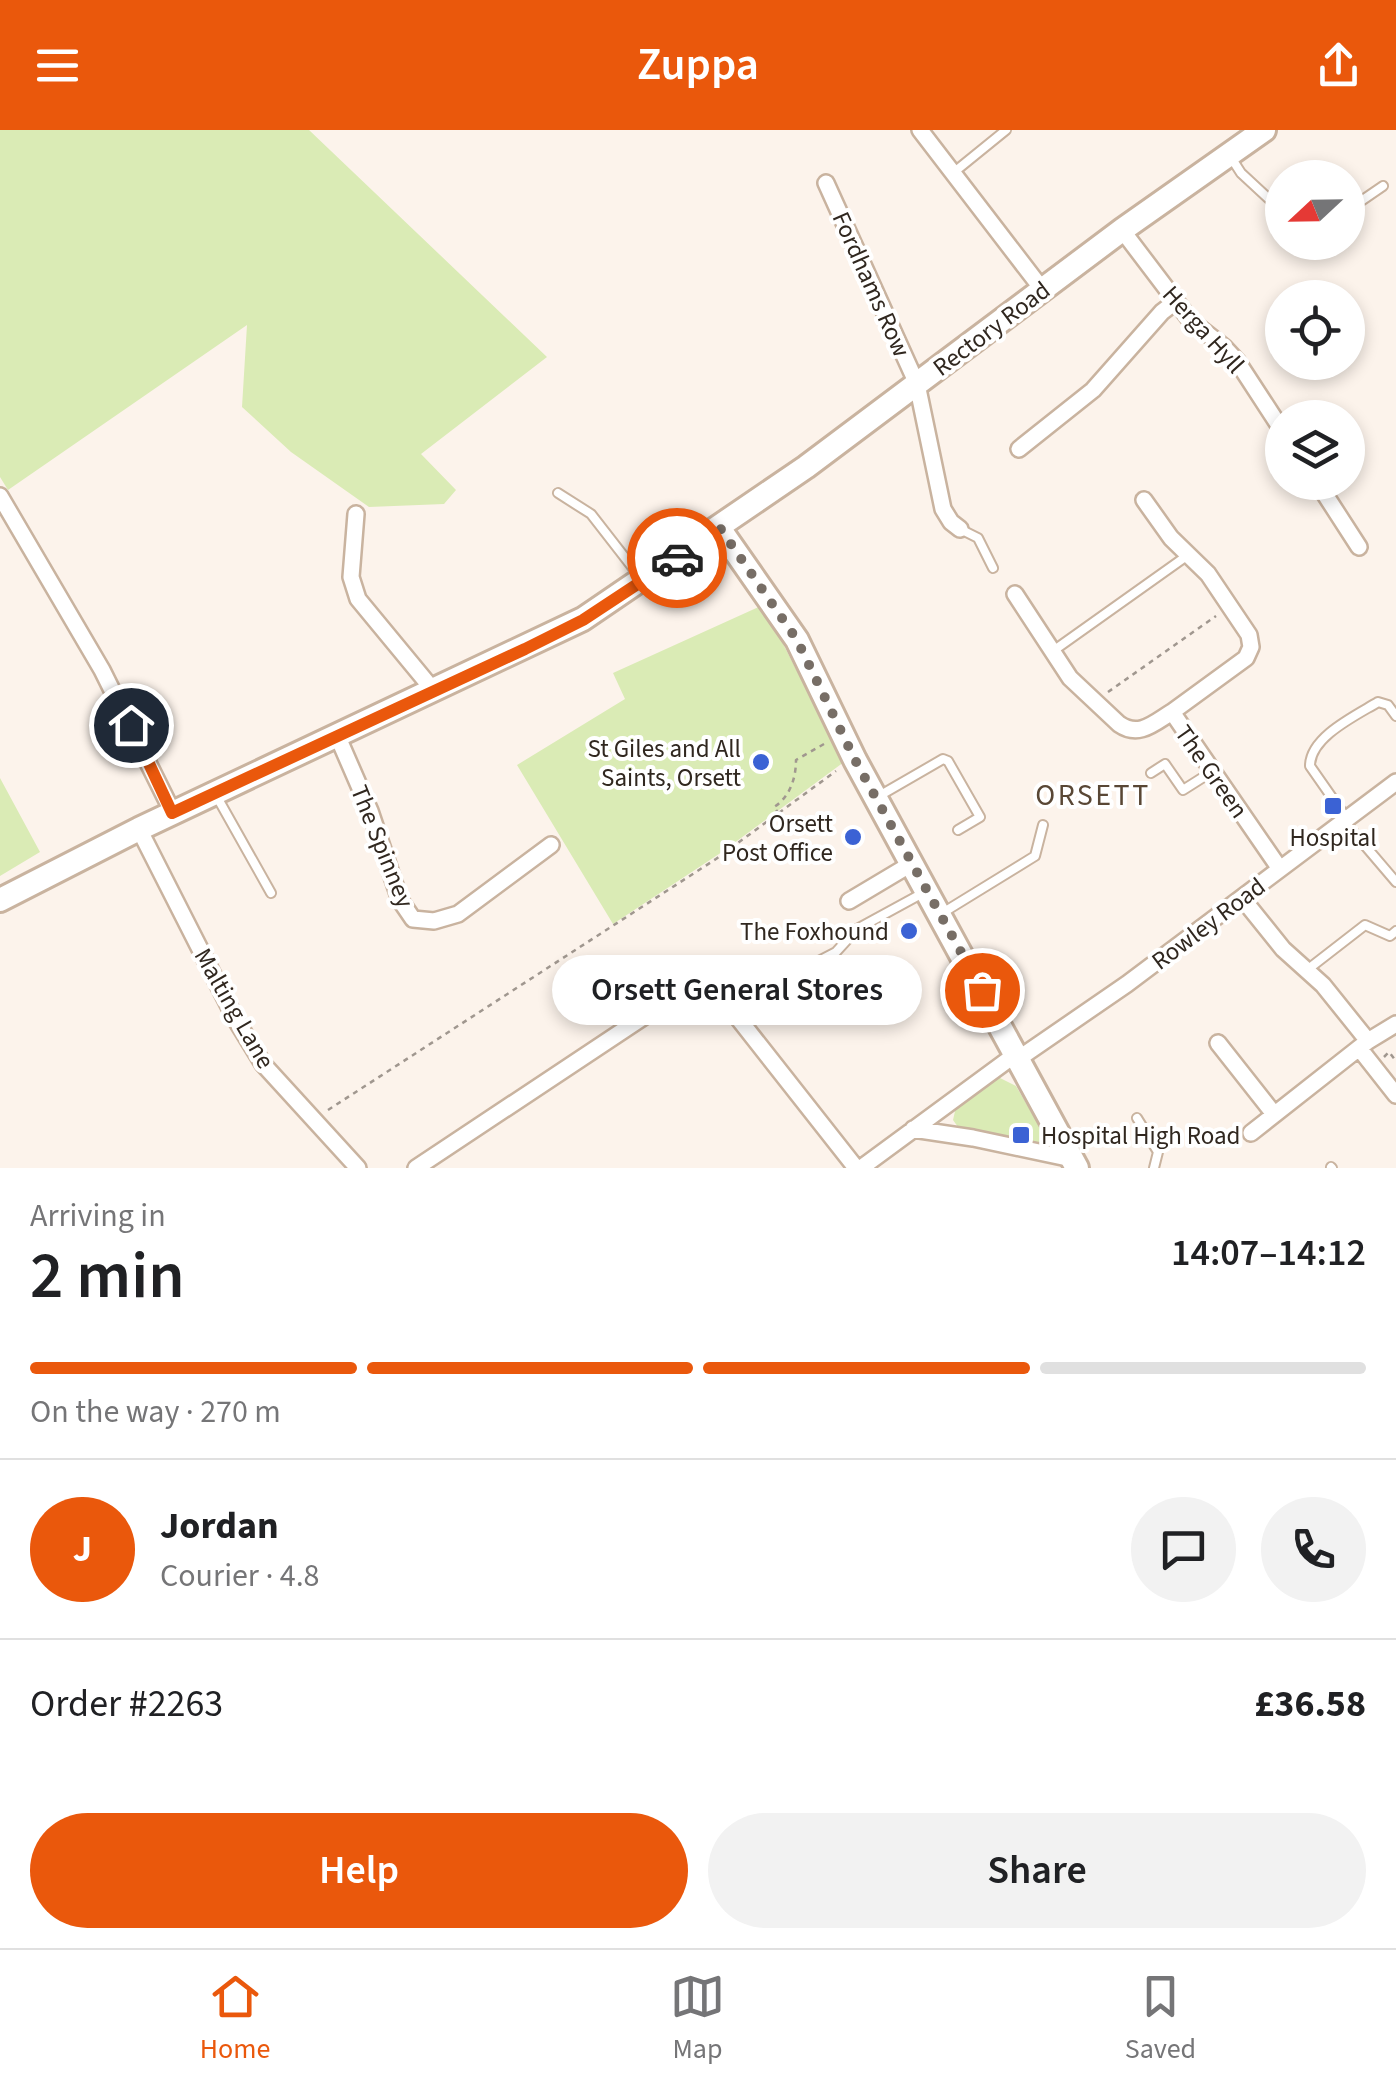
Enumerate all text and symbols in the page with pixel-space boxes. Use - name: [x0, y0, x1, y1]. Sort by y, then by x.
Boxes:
- text: Zuppa: [637, 33, 759, 97]
- icon: menu: [30, 38, 85, 93]
- icon: share: [1311, 38, 1366, 93]
- north arrow: [1265, 160, 1365, 260]
- map controls: [1265, 160, 1365, 500]
- street label: Fordhams Row: [823, 206, 919, 363]
- street label: Rectory Road: [925, 273, 1058, 385]
- street label: Herga Hyll: [1154, 278, 1253, 382]
- button: locate: [1265, 280, 1365, 380]
- button: layers: [1265, 400, 1365, 500]
- courier: [627, 508, 727, 608]
- icon: car: [650, 531, 705, 586]
- pin: [89, 683, 174, 768]
- icon: home: [104, 698, 159, 753]
- street label: The Green: [1166, 718, 1257, 826]
- place label: St Giles and All Saints, Orsett: [587, 731, 742, 796]
- marker: St Giles and All Saints, Orsett: [750, 751, 772, 773]
- district label: ORSETT: [1035, 774, 1151, 817]
- street label: The Spinney: [341, 780, 423, 913]
- marker: Hospital: [1322, 795, 1344, 817]
- place label: Orsett Post Office: [722, 806, 834, 871]
- place label: Hospital: [1289, 820, 1377, 856]
- marker: Orsett Post Office: [842, 826, 864, 848]
- street label: Rowley Road: [1144, 869, 1273, 979]
- place label: The Foxhound: [740, 914, 889, 950]
- marker: The Foxhound: [898, 920, 920, 942]
- street label: Malting Lane: [185, 942, 283, 1075]
- pin: [940, 948, 1025, 1033]
- callout: Orsett General Stores: [552, 955, 922, 1025]
- icon: bag: [955, 963, 1010, 1018]
- text: Orsett General Stores: [591, 967, 883, 1013]
- place label: Hospital High Road: [1041, 1118, 1241, 1154]
- marker: Hospital High Road: [1010, 1124, 1032, 1146]
- text: Arriving in: [30, 1193, 166, 1239]
- text: 14:07–14:12: [1171, 1226, 1366, 1280]
- text: 2 min: [30, 1230, 185, 1323]
- text: On the way · 270 m: [30, 1389, 281, 1435]
- button: chat: [1131, 1497, 1236, 1602]
- button: phone: [1261, 1497, 1366, 1602]
- text: Jordan: [160, 1499, 279, 1553]
- text: J: [73, 1522, 92, 1576]
- text: Courier · 4.8: [160, 1553, 320, 1599]
- text: Order #2263: [30, 1677, 223, 1731]
- text: £36.58: [1254, 1677, 1366, 1731]
- button: Help: [30, 1813, 688, 1928]
- button: Share: [708, 1813, 1366, 1928]
- tab: Home: [200, 1969, 270, 2069]
- tab: Map: [670, 1969, 725, 2069]
- tab: Saved: [1125, 1969, 1196, 2069]

